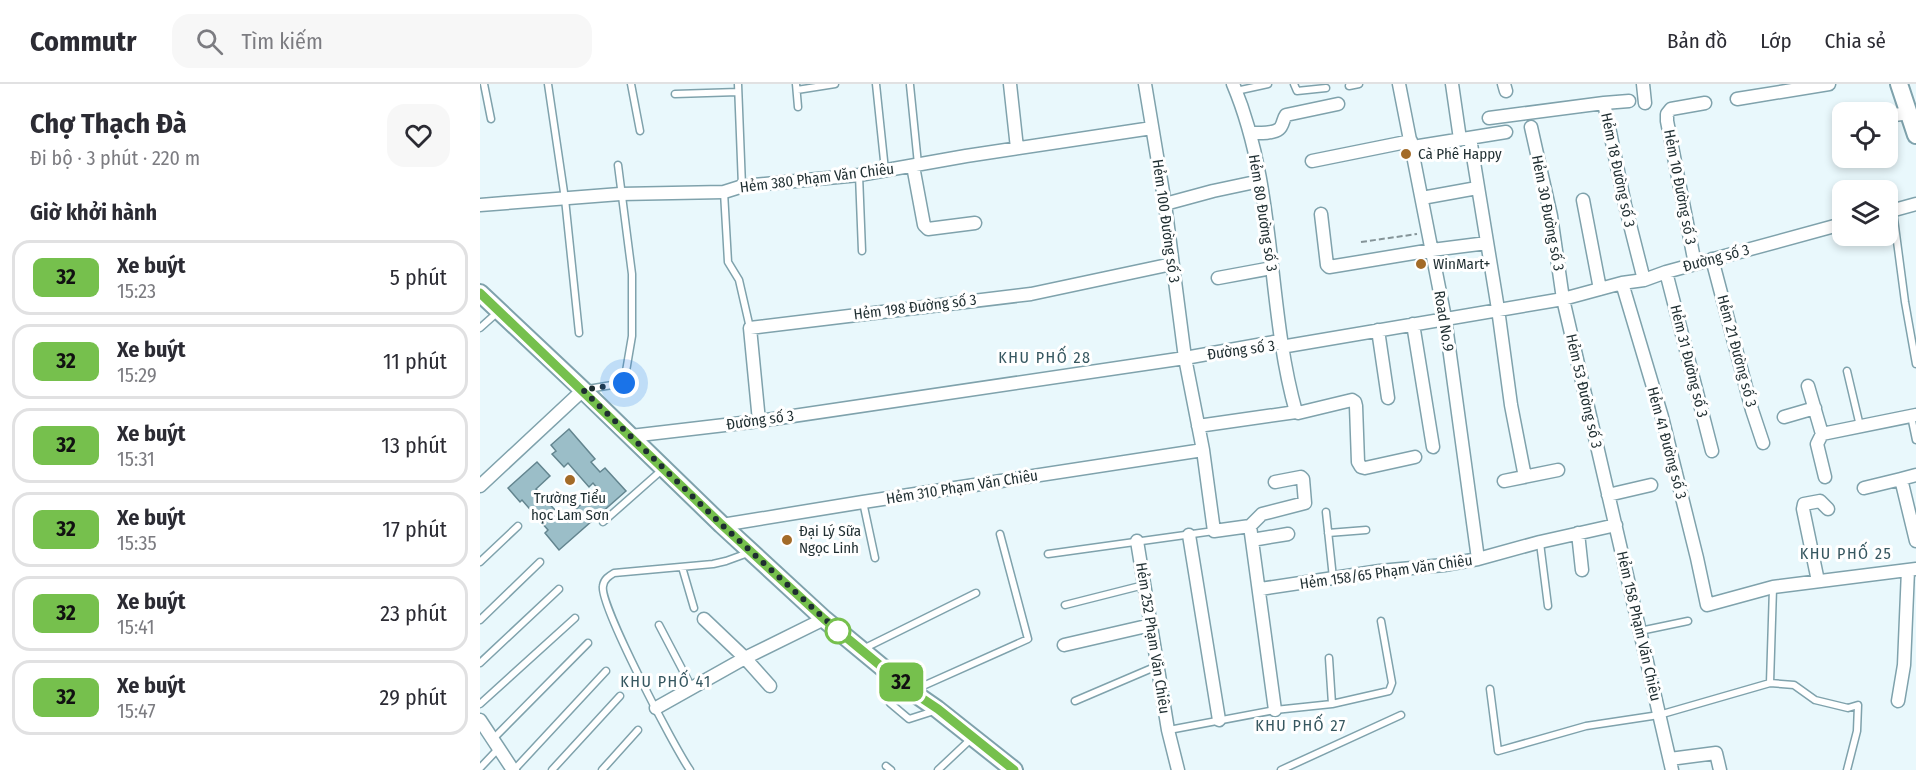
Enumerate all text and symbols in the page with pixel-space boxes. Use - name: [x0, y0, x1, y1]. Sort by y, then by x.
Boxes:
- search box: [172, 14, 592, 68]
- text: Commutr: [30, 25, 136, 58]
- icon: search: [193, 25, 226, 58]
- text: Tìm kiếm: [241, 28, 323, 55]
- text: Bản đồ: [1667, 28, 1727, 54]
- text: Lớp: [1760, 28, 1792, 54]
- text: Chia sẻ: [1825, 28, 1886, 54]
- map controls: [1832, 102, 1898, 246]
- button: locate: [1832, 102, 1898, 168]
- button: heart: [387, 104, 450, 167]
- text: Chợ Thạch Đà: [30, 107, 187, 140]
- street label: Hẻm 18 Đường số 3: [1597, 111, 1639, 229]
- street label: Hẻm 10 Đường số 3: [1660, 128, 1700, 246]
- place label: Cà Phê Happy: [1418, 145, 1502, 163]
- text: Đi bộ · 3 phút · 220 m: [30, 146, 200, 170]
- marker: Cà Phê Happy: [1399, 147, 1413, 161]
- street label: Hẻm 80 Đường số 3: [1245, 153, 1281, 273]
- street label: Hẻm 30 Đường số 3: [1528, 153, 1568, 273]
- street label: Hẻm 100 Đường số 3: [1148, 158, 1184, 284]
- street label: Hẻm 380 Phạm Văn Chiêu: [739, 160, 895, 196]
- button: layers: [1832, 180, 1898, 246]
- text: Giờ khởi hành: [30, 199, 157, 226]
- street label: Đường số 3: [1681, 240, 1751, 276]
- text: Xe buýt: [117, 252, 186, 279]
- place label: WinMart+: [1433, 255, 1490, 273]
- marker: WinMart+: [1414, 257, 1428, 271]
- text: 32: [56, 264, 76, 290]
- text: 5 phút: [390, 264, 447, 291]
- text: 15:23: [117, 279, 156, 303]
- street label: Road No.9: [1430, 289, 1458, 353]
- street label: Hẻm 198 Đường số 3: [852, 290, 978, 323]
- street label: Hẻm 21 Đường số 3: [1713, 293, 1761, 409]
- street label: Hẻm 31 Đường số 3: [1666, 303, 1712, 419]
- street label: Hẻm 53 Đường số 3: [1562, 332, 1606, 450]
- text: Xe buýt: [117, 336, 186, 363]
- street label: Đường số 3: [1206, 336, 1276, 364]
- district label: KHU PHỐ 28: [998, 345, 1092, 367]
- text: 32: [56, 348, 76, 374]
- text: 11 phút: [383, 348, 447, 375]
- text: 15:29: [117, 363, 157, 387]
- your location: [609, 368, 639, 398]
- street label: Hẻm 41 Đường số 3: [1643, 385, 1691, 501]
- street label: Đường số 3: [725, 406, 795, 434]
- text: Xe buýt: [117, 420, 186, 447]
- text: 32: [56, 432, 76, 458]
- text: 13 phút: [381, 432, 447, 459]
- text: 15:31: [117, 447, 155, 471]
- street label: Hẻm 310 Phạm Văn Chiêu: [885, 466, 1039, 508]
- marker: Trường Tiểu học Lam Sơn: [563, 473, 577, 487]
- place label: Trường Tiểu học Lam Sơn: [531, 489, 609, 524]
- text: Xe buýt: [117, 504, 186, 531]
- text: 32: [56, 516, 76, 542]
- text: 17 phút: [382, 516, 447, 543]
- place label: Đại Lý Sữa Ngọc Linh: [799, 522, 861, 557]
- text: 15:35: [117, 531, 157, 555]
- marker: Đại Lý Sữa Ngọc Linh: [780, 533, 794, 547]
- district label: KHU PHỐ 25: [1800, 541, 1892, 563]
- street label: Hẻm 158 Phạm Văn Chiêu: [1613, 549, 1665, 703]
- street label: Hẻm 158/65 Phạm Văn Chiêu: [1298, 551, 1474, 593]
- street label: Hẻm 252 Phạm Văn Chiêu: [1132, 561, 1174, 715]
- text: Xe buýt: [117, 588, 186, 615]
- text: 32: [56, 600, 76, 626]
- text: 23 phút: [380, 600, 447, 627]
- text: 15:41: [117, 615, 155, 639]
- unlabelled marker: [825, 618, 851, 644]
- line badge: 32: [874, 662, 928, 702]
- district label: KHU PHỐ 41: [620, 669, 712, 691]
- text: 32: [891, 669, 911, 695]
- text: Xe buýt: [117, 672, 186, 699]
- text: 32: [56, 684, 76, 710]
- text: 29 phút: [380, 684, 447, 711]
- text: 15:47: [117, 699, 156, 723]
- district label: KHU PHỐ 27: [1255, 713, 1347, 735]

